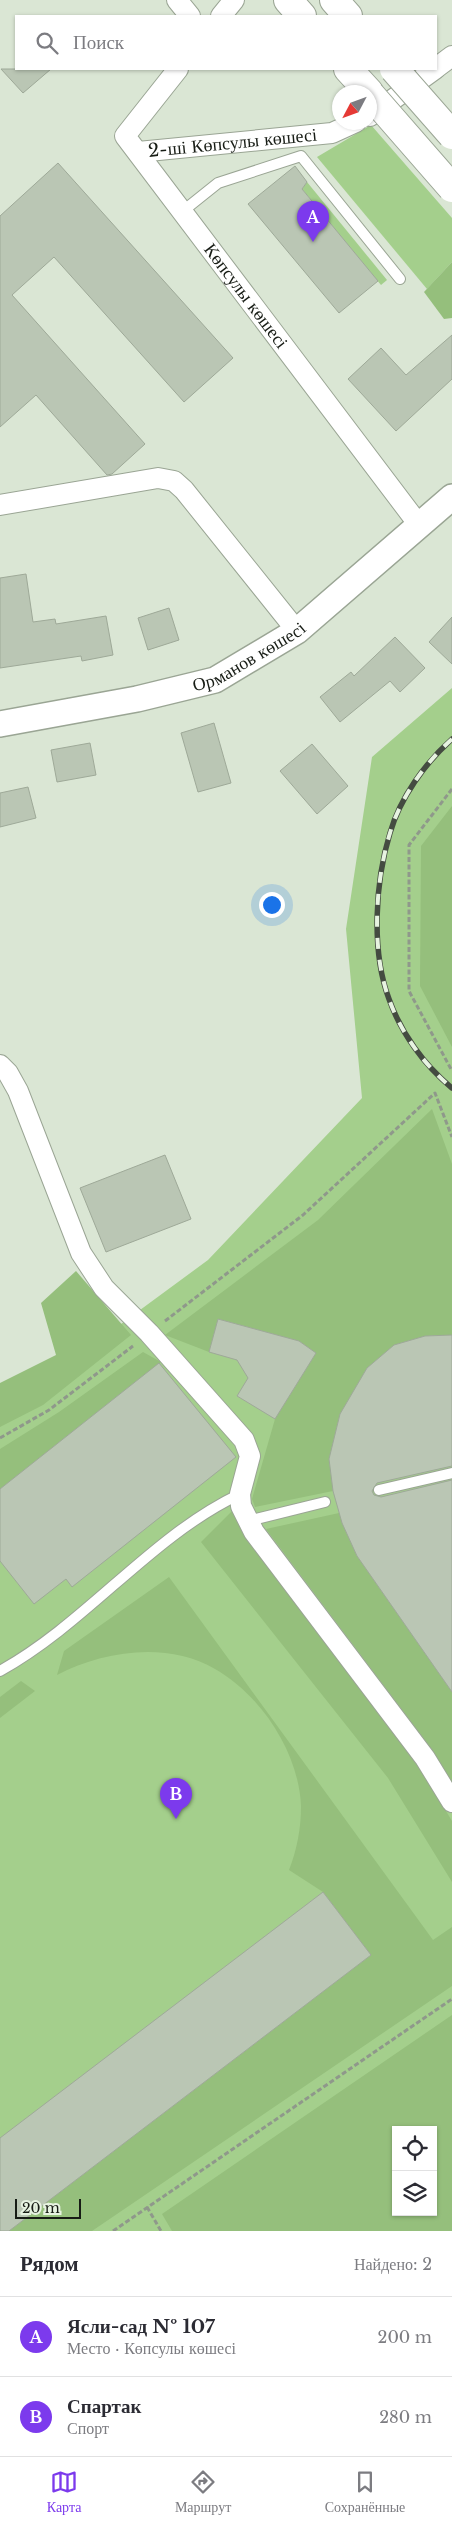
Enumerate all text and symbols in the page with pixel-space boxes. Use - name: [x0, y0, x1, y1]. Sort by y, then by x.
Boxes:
- search box: [15, 15, 437, 70]
- icon: search: [33, 29, 61, 57]
- text: Поиск: [73, 31, 124, 54]
- north arrow: [332, 85, 377, 130]
- street label: 2-ші Көпсулы көшесі: [147, 124, 318, 162]
- pin: A: [297, 201, 329, 242]
- street label: Көпсулы көшесі: [199, 239, 293, 353]
- street label: Орманов көшесі: [190, 617, 310, 696]
- your location: [259, 892, 285, 918]
- pin: B: [160, 1778, 192, 1819]
- map controls: [392, 2126, 437, 2216]
- button: locate: [392, 2126, 437, 2171]
- button: layers: [392, 2171, 437, 2216]
- scale bar: [15, 2196, 81, 2219]
- text: 20 m: [22, 2199, 60, 2217]
- text: Рядом: [20, 2251, 79, 2277]
- text: Найдено: 2: [354, 2254, 432, 2274]
- text: Ясли-сад № 107: [67, 2315, 215, 2338]
- text: A: [30, 2327, 42, 2347]
- text: 200 m: [378, 2327, 432, 2347]
- text: Место · Көпсулы көшесі: [67, 2338, 236, 2358]
- text: Спартак: [67, 2395, 142, 2418]
- text: B: [30, 2407, 42, 2427]
- text: 280 m: [379, 2407, 432, 2427]
- text: Спорт: [67, 2418, 109, 2438]
- tab: Карта: [47, 2468, 81, 2516]
- tab: Маршрут: [175, 2468, 231, 2516]
- tab: Сохранённые: [325, 2468, 405, 2516]

